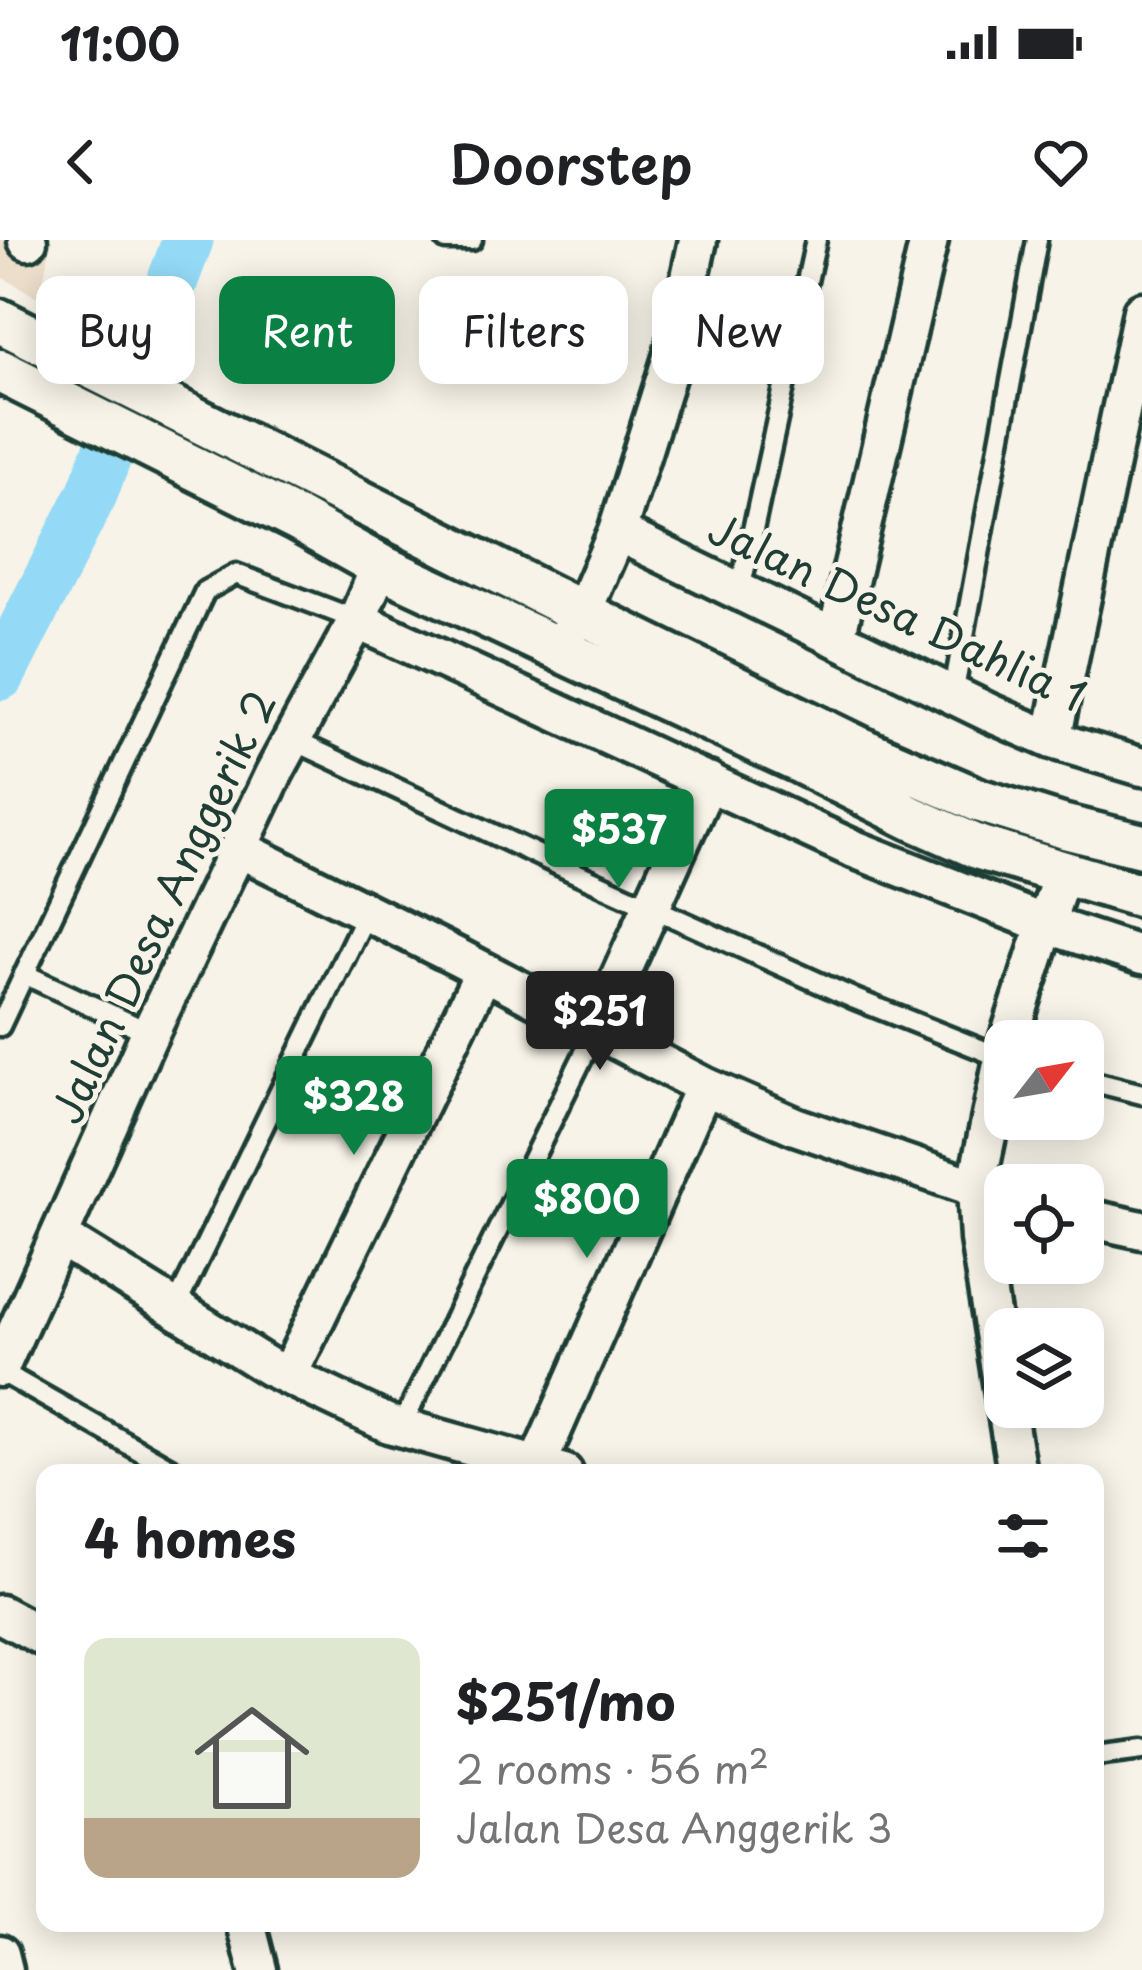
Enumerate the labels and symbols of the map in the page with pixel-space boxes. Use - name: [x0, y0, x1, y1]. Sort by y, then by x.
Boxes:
- street label: Jalan Desa Dahlia 1: [699, 496, 1097, 726]
- street label: Jalan Desa Anggerik 2: [34, 679, 290, 1133]
- pin: $537: [548, 789, 690, 891]
- pin: $251: [529, 971, 671, 1073]
- north arrow: [984, 1020, 1104, 1140]
- pin: $328: [283, 1056, 425, 1158]
- pin: $800: [516, 1159, 658, 1261]

